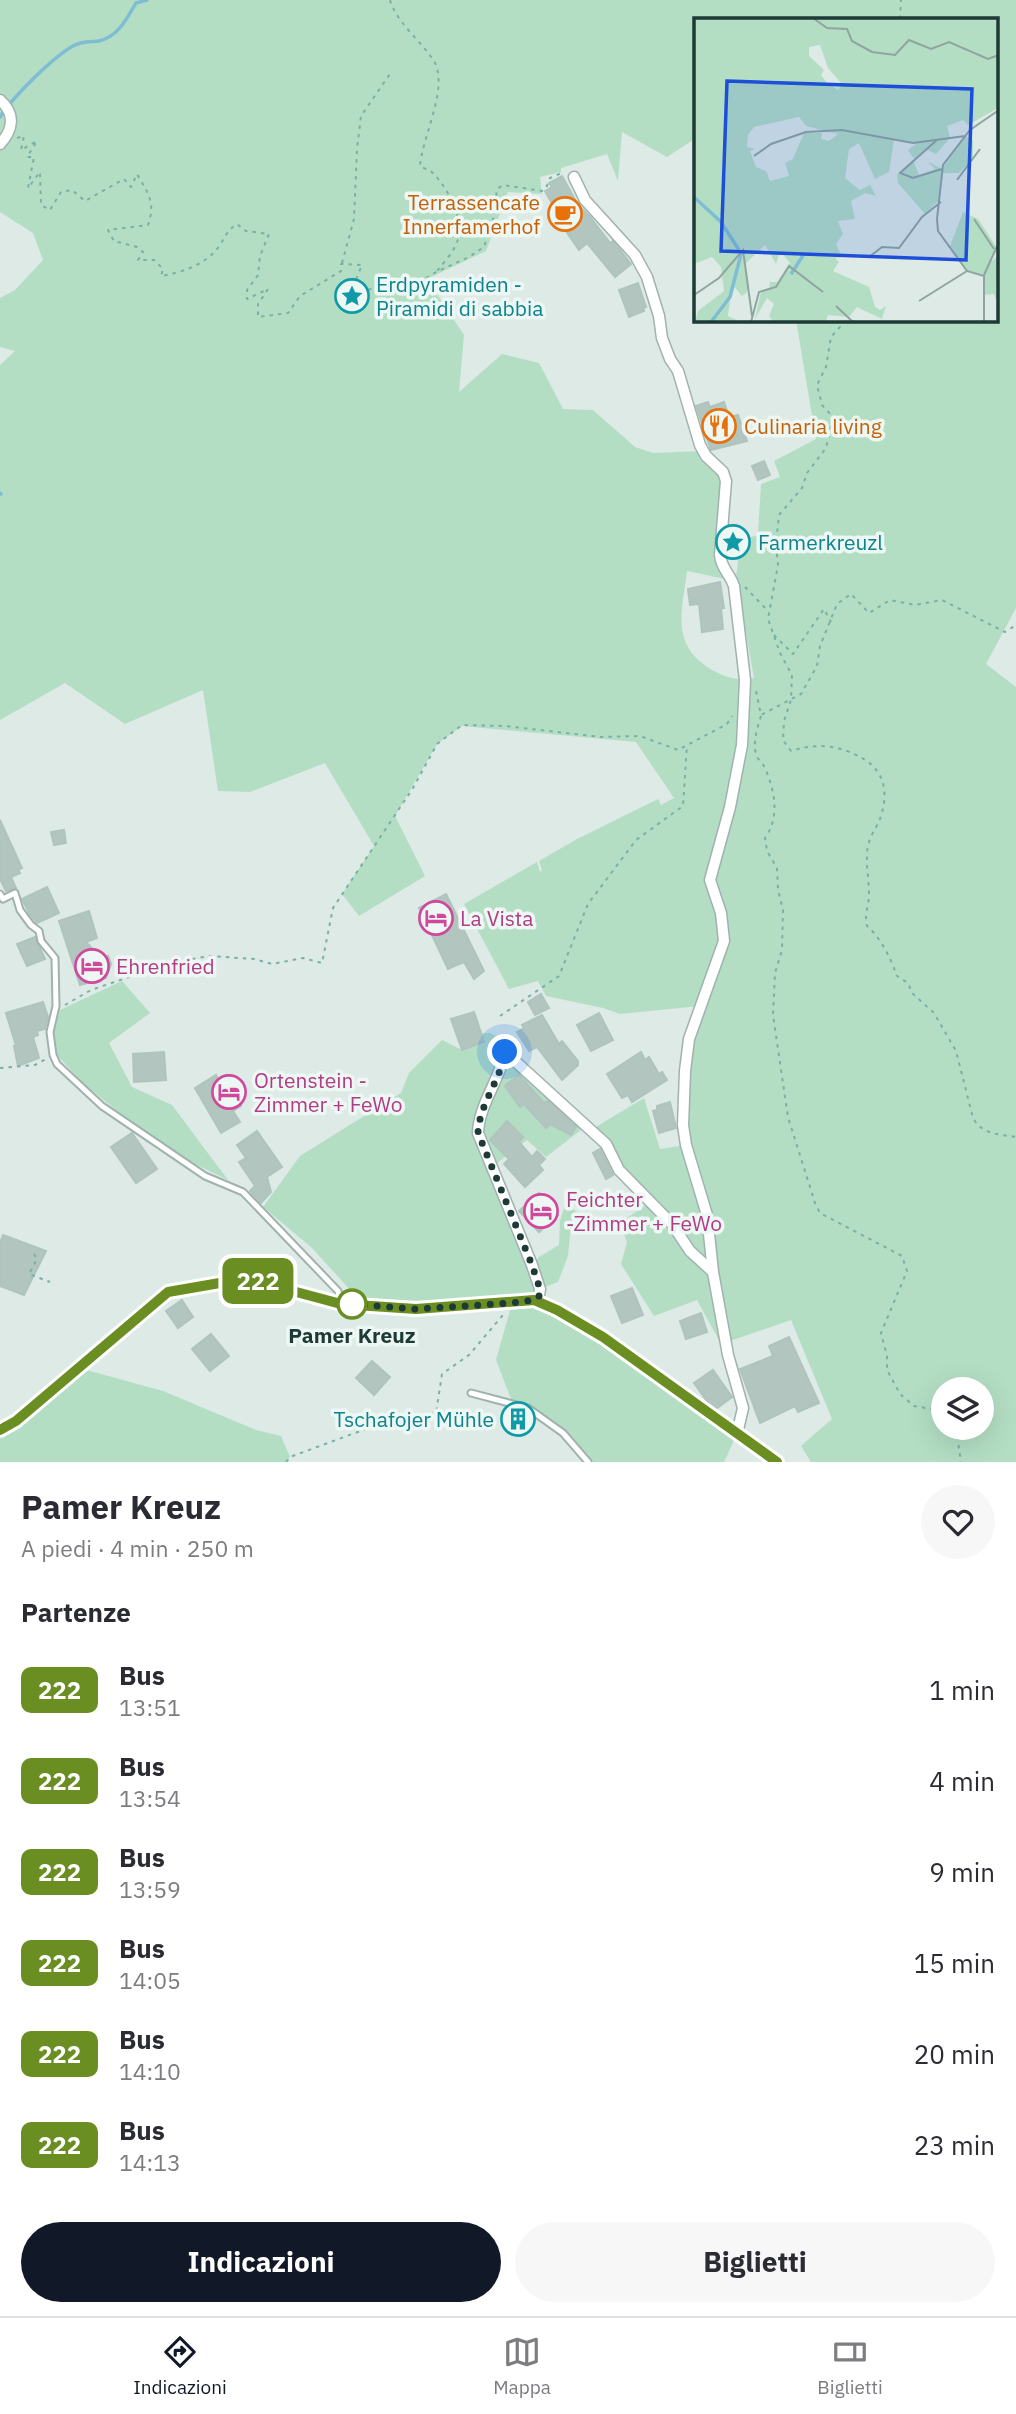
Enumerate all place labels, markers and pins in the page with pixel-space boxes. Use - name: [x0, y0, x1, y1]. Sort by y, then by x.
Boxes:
- place label: Terrassencafe Innerfamerhof: [402, 188, 540, 240]
- cafe icon: Terrassencafe Innerfamerhof: [546, 195, 584, 233]
- place label: Erdpyramiden - Piramidi di sabbia: [376, 270, 543, 322]
- place icon: Erdpyramiden - Piramidi di sabbia: [333, 277, 371, 315]
- restaurant icon: Culinaria living: [700, 407, 738, 445]
- place label: Culinaria living: [744, 412, 882, 440]
- place icon: Farmerkreuzl: [714, 523, 752, 561]
- place label: Farmerkreuzl: [758, 528, 883, 556]
- hotel icon: La Vista: [417, 899, 455, 937]
- place label: La Vista: [460, 904, 533, 932]
- hotel icon: Ehrenfried: [73, 947, 111, 985]
- place label: Ehrenfried: [116, 952, 215, 980]
- place label: Ortenstein - Zimmer + FeWo: [254, 1066, 402, 1118]
- hotel icon: Ortenstein - Zimmer + FeWo: [210, 1073, 248, 1111]
- place label: Feichter -Zimmer + FeWo: [566, 1185, 722, 1237]
- hotel icon: Feichter -Zimmer + FeWo: [522, 1192, 560, 1230]
- marker: Pamer Kreuz: [337, 1289, 367, 1319]
- place label: Pamer Kreuz: [288, 1321, 416, 1349]
- building icon: Tschafojer Mühle: [499, 1400, 537, 1438]
- place label: Tschafojer Mühle: [333, 1405, 494, 1433]

